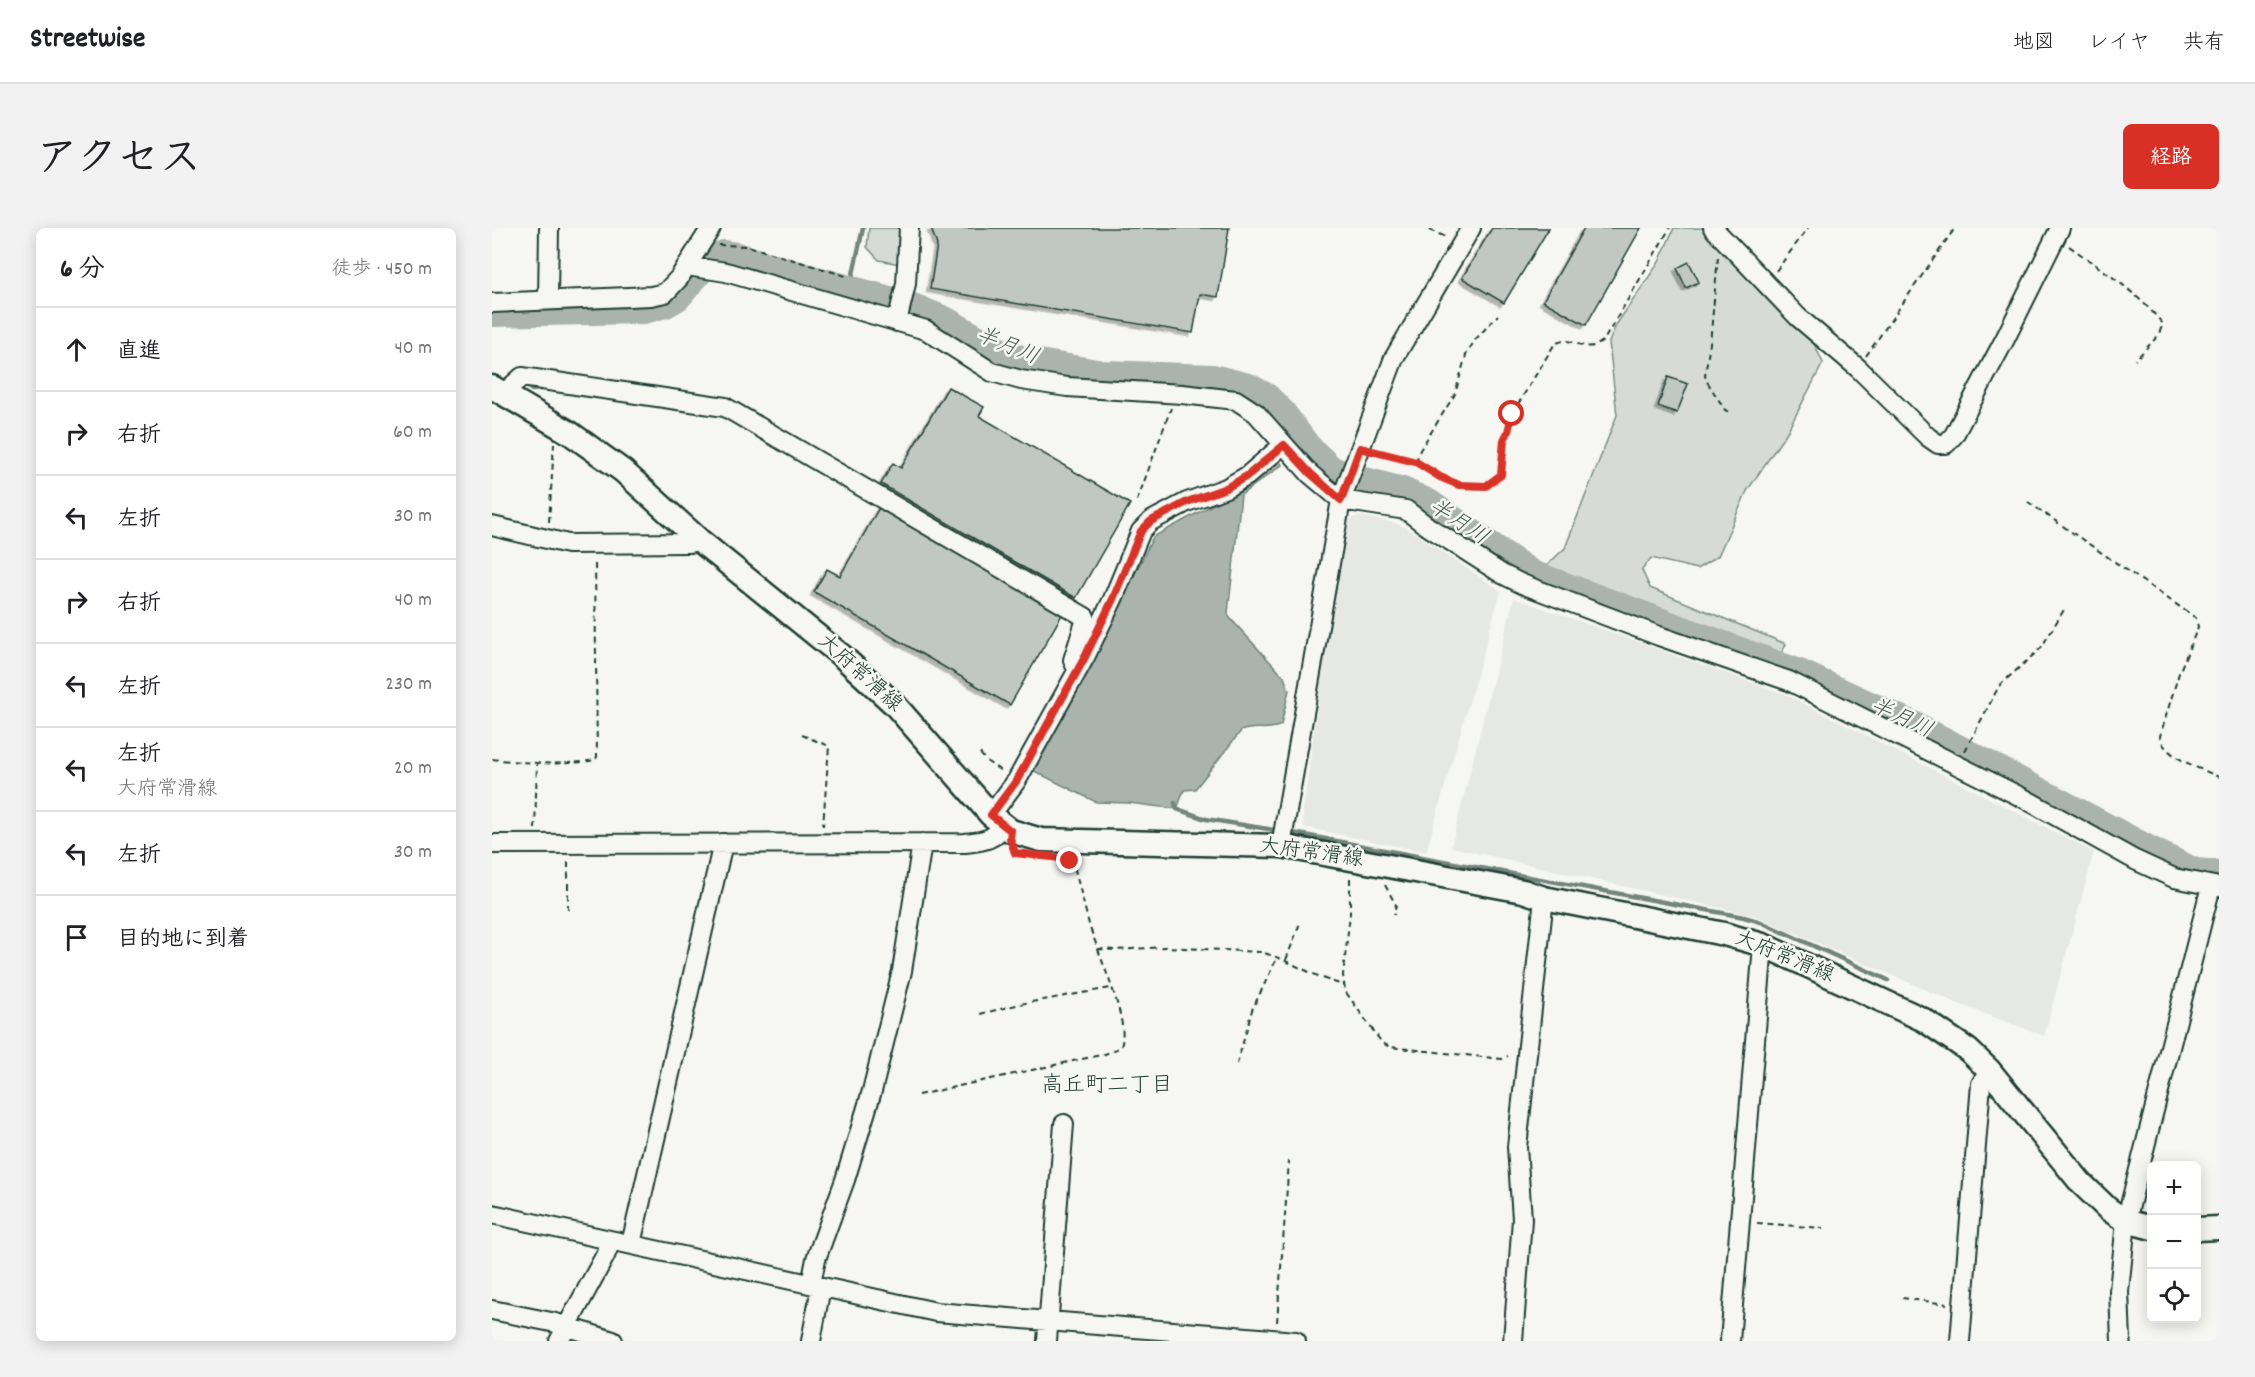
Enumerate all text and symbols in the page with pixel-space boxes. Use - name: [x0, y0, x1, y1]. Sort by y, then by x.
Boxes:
- text: Streetwise: [30, 21, 145, 61]
- text: 地図: [2013, 29, 2055, 59]
- text: レイヤ: [2088, 29, 2150, 59]
- text: 共有: [2183, 29, 2225, 59]
- button: 経路: [2123, 124, 2219, 189]
- text: アクセス: [36, 132, 201, 192]
- text: 6 分: [60, 252, 105, 289]
- text: 徒歩 · 450 m: [331, 256, 432, 284]
- water label: 半月川: [971, 320, 1043, 374]
- icon: ahead: [60, 333, 93, 366]
- text: 40 m: [394, 335, 432, 363]
- text: 直進: [117, 337, 161, 368]
- route start: [1498, 400, 1524, 426]
- icon: right: [60, 417, 93, 450]
- text: 60 m: [393, 419, 432, 447]
- text: 右折: [117, 421, 161, 452]
- water label: 半月川: [1422, 492, 1494, 554]
- icon: left: [60, 501, 93, 534]
- text: 30 m: [394, 503, 432, 531]
- text: 左折: [117, 505, 161, 536]
- icon: right: [60, 585, 93, 618]
- text: 40 m: [394, 587, 432, 615]
- text: 右折: [117, 589, 161, 620]
- street label: 大府常滑線: [810, 628, 908, 720]
- icon: left: [60, 669, 93, 702]
- text: 230 m: [385, 671, 432, 699]
- text: 左折: [117, 673, 161, 704]
- water label: 半月川: [1865, 691, 1937, 747]
- text: 左折: [117, 740, 161, 771]
- icon: left: [60, 753, 93, 786]
- text: 20 m: [394, 755, 432, 783]
- text: 大府常滑線: [117, 776, 217, 804]
- street label: 大府常滑線: [1257, 832, 1365, 876]
- icon: left: [60, 837, 93, 870]
- text: 30 m: [394, 839, 432, 867]
- text: 左折: [117, 841, 161, 872]
- route end: [1056, 847, 1082, 873]
- icon: arrive: [60, 921, 93, 954]
- street label: 大府常滑線: [1730, 924, 1838, 992]
- text: 目的地に到着: [117, 925, 249, 956]
- district label: 高丘町二丁目: [1041, 1071, 1173, 1102]
- map controls: [2147, 1161, 2201, 1323]
- button: +: [2147, 1161, 2201, 1215]
- button: −: [2147, 1215, 2201, 1269]
- button: locate: [2147, 1269, 2201, 1323]

